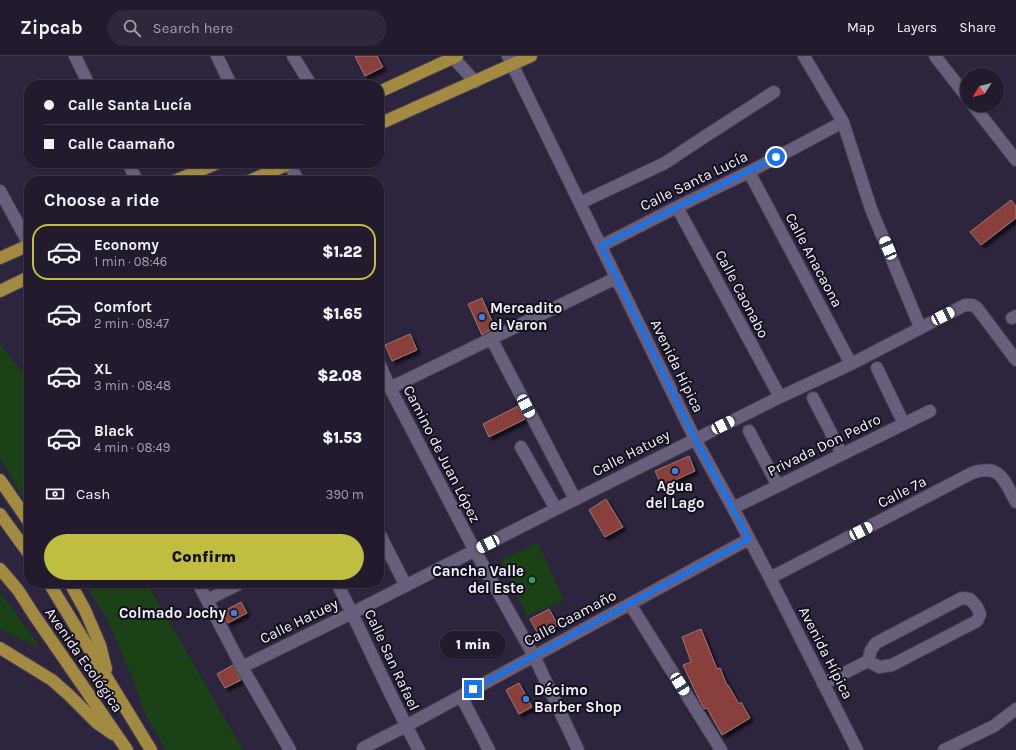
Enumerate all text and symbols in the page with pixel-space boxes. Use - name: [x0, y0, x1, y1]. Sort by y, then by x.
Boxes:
- search box: [107, 10, 387, 46]
- text: Zipcab: [20, 17, 83, 39]
- icon: search: [121, 17, 143, 39]
- text: Search here: [153, 19, 233, 37]
- text: Map: [847, 19, 875, 36]
- text: Layers: [897, 19, 937, 36]
- text: Share: [959, 19, 996, 36]
- north arrow: [960, 68, 1004, 112]
- map controls: [960, 68, 1004, 112]
- text: Calle Santa Lucía: [68, 96, 192, 114]
- text: Calle Caamaño: [68, 135, 175, 153]
- street label: Calle Santa Lucía: [637, 147, 751, 215]
- route start: [767, 148, 785, 166]
- text: Choose a ride: [44, 189, 159, 211]
- street label: Calle Anacaona: [782, 210, 846, 310]
- icon: car: [46, 234, 82, 270]
- car: [878, 235, 898, 261]
- text: Economy: [94, 236, 159, 254]
- text: $1.22: [322, 243, 362, 261]
- street label: Calle Caonabo: [711, 247, 773, 341]
- text: 1 min · 08:46: [94, 254, 167, 269]
- icon: car: [46, 296, 82, 332]
- text: Comfort: [94, 298, 152, 316]
- place label: Mercadito el Varon: [490, 299, 562, 334]
- text: $1.65: [323, 305, 362, 323]
- car: [930, 305, 956, 327]
- marker: Mercadito el Varon: [477, 312, 487, 322]
- text: 2 min · 08:47: [94, 316, 169, 331]
- street label: Avenida Hípica: [647, 316, 707, 416]
- icon: car: [46, 358, 82, 394]
- text: XL: [94, 360, 112, 378]
- text: $2.08: [317, 367, 362, 385]
- text: 3 min · 08:48: [94, 378, 171, 393]
- street label: Camino de Juan López: [400, 382, 484, 526]
- car: [515, 393, 537, 419]
- street label: Privada Don Pedro: [764, 410, 884, 480]
- car: [710, 414, 736, 436]
- icon: car: [46, 420, 82, 456]
- text: Black: [94, 422, 134, 440]
- street label: Calle Hatuey: [589, 426, 673, 480]
- text: $1.53: [322, 429, 362, 447]
- text: 4 min · 08:49: [94, 440, 170, 455]
- marker: Agua del Lago: [670, 466, 680, 476]
- street label: Calle 7a: [875, 472, 929, 512]
- place label: Agua del Lago: [646, 477, 704, 512]
- icon: cash: [44, 483, 66, 505]
- text: Cash: [76, 485, 110, 503]
- text: 390 m: [326, 487, 364, 502]
- car: [848, 520, 874, 542]
- car: [475, 533, 501, 555]
- button: Confirm: [44, 534, 364, 580]
- place label: Cancha Valle del Este: [432, 562, 524, 597]
- marker: Cancha Valle del Este: [527, 575, 537, 585]
- street label: Calle Caamaño: [521, 586, 619, 650]
- street label: Calle Hatuey: [257, 594, 341, 648]
- street label: Avenida Ecológica: [41, 604, 127, 716]
- place label: Colmado Jochy: [119, 604, 226, 622]
- street label: Avenida Hípica: [795, 604, 857, 702]
- street label: Calle San Rafael: [361, 606, 423, 714]
- marker: Colmado Jochy: [229, 608, 239, 618]
- callout: 1 min: [440, 631, 506, 659]
- text: 1 min: [456, 637, 490, 652]
- car: [669, 671, 691, 697]
- route end: [464, 680, 482, 698]
- place label: Décimo Barber Shop: [534, 681, 622, 716]
- marker: Décimo Barber Shop: [521, 694, 531, 704]

